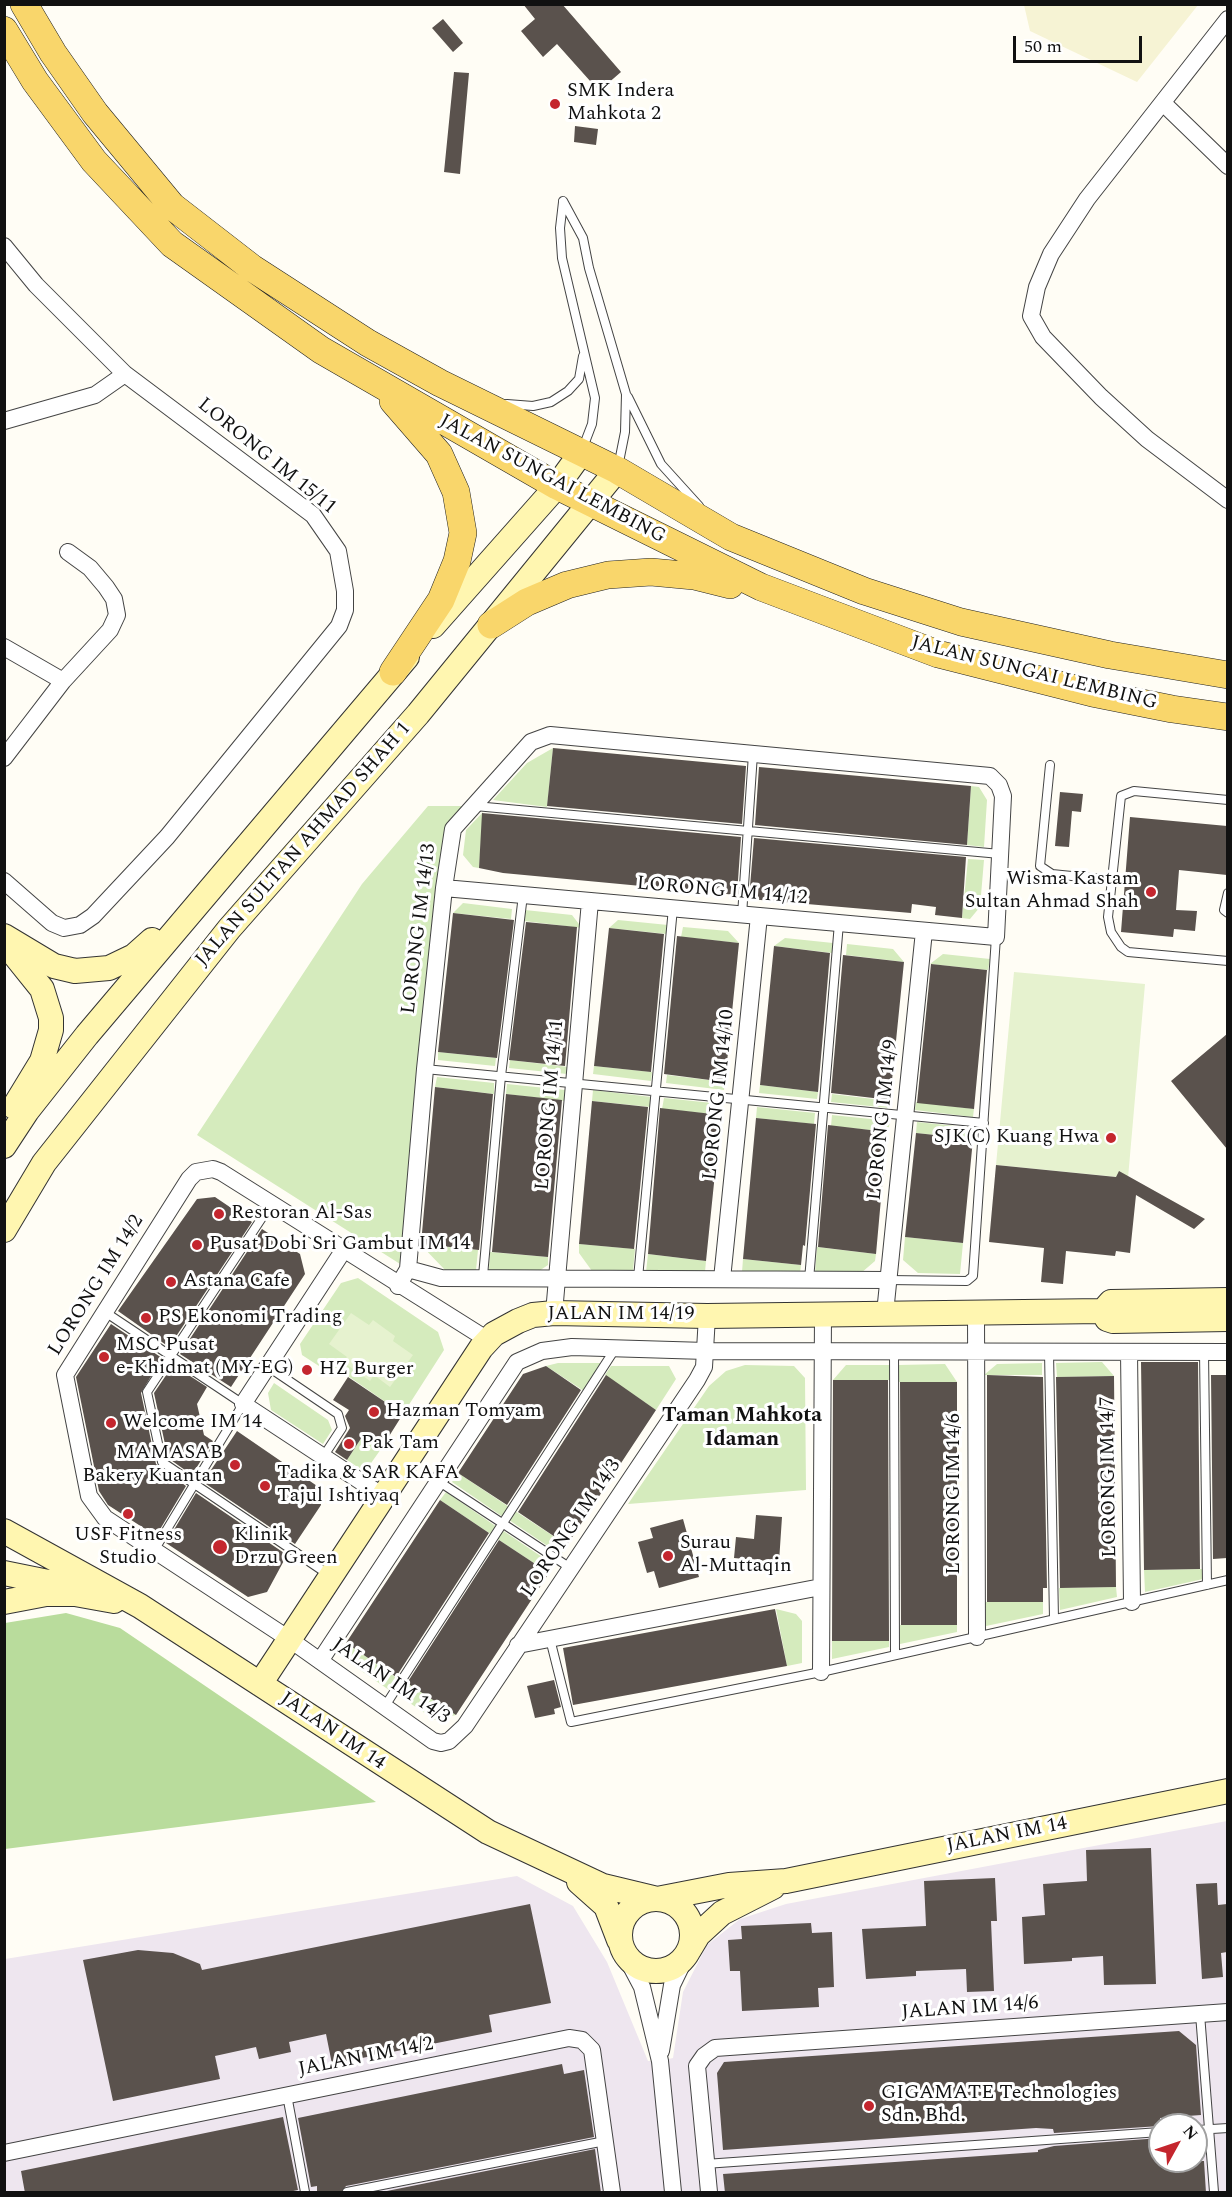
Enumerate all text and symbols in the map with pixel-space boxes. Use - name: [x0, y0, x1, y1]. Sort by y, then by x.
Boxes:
- scale bar: [1016, 24, 1145, 62]
- text: 50 m: [1024, 33, 1062, 60]
- place label: SMK Indera Mahkota 2: [567, 80, 674, 127]
- marker: SMK Indera Mahkota 2: [548, 97, 562, 111]
- street label: LORONG IM 15/11: [192, 394, 340, 520]
- street label: JALAN SUNGAI LEMBING: [435, 410, 669, 550]
- street label: JALAN SUNGAI LEMBING: [908, 632, 1160, 716]
- street label: JALAN SULTAN AHMAD SHAH 1: [191, 718, 417, 972]
- street label: LORONG IM 14/13: [398, 842, 442, 1016]
- place label: Wisma Kastam Sultan Ahmad Shah: [965, 868, 1139, 915]
- street label: LORONG IM 14/12: [636, 873, 808, 911]
- marker: Wisma Kastam Sultan Ahmad Shah: [1144, 885, 1158, 899]
- street label: LORONG IM 14/10: [699, 1008, 741, 1182]
- street label: LORONG IM 14/11: [532, 1019, 570, 1191]
- street label: LORONG IM 14/9: [864, 1038, 904, 1202]
- place label: SJK(C) Kuang Hwa: [934, 1126, 1099, 1150]
- marker: SJK(C) Kuang Hwa: [1104, 1131, 1118, 1145]
- place label: Restoran Al-Sas: [231, 1202, 372, 1226]
- marker: Restoran Al-Sas: [212, 1207, 226, 1221]
- street label: LORONG IM 14/2: [44, 1211, 150, 1361]
- place label: Pusat Dobi Sri Gambut IM 14: [209, 1233, 471, 1257]
- marker: Pusat Dobi Sri Gambut IM 14: [190, 1238, 204, 1252]
- place label: Astana Cafe: [183, 1270, 290, 1294]
- marker: Astana Cafe: [164, 1275, 178, 1289]
- street label: JALAN IM 14/19: [547, 1303, 695, 1327]
- place label: PS Ekonomi Trading: [158, 1306, 342, 1330]
- marker: PS Ekonomi Trading: [139, 1311, 153, 1325]
- place label: MSC Pusat e-Khidmat (MY-EG): [116, 1334, 293, 1381]
- marker: MSC Pusat e-Khidmat (MY-EG): [97, 1350, 111, 1364]
- place label: HZ Burger: [319, 1358, 414, 1382]
- marker: HZ Burger: [300, 1363, 314, 1377]
- street label: LORONG IM 14/7: [1097, 1396, 1123, 1558]
- place label: Hazman Tomyam: [386, 1400, 542, 1424]
- district label: Taman Mahkota Idaman: [662, 1404, 822, 1454]
- marker: Hazman Tomyam: [367, 1405, 381, 1419]
- place label: Welcome IM 14: [123, 1411, 262, 1435]
- street label: LORONG IM 14/6: [943, 1413, 967, 1575]
- marker: Welcome IM 14: [104, 1416, 118, 1430]
- place label: Pak Tam: [361, 1432, 439, 1456]
- marker: Pak Tam: [342, 1437, 356, 1451]
- place label: MAMASAB Bakery Kuantan: [82, 1442, 223, 1489]
- street label: LORONG IM 14/3: [517, 1455, 627, 1603]
- marker: MAMASAB Bakery Kuantan: [228, 1458, 242, 1472]
- place label: Tadika & SAR KAFA Tajul Ishtiyaq: [277, 1462, 459, 1509]
- marker: Tadika & SAR KAFA Tajul Ishtiyaq: [258, 1479, 272, 1493]
- marker: USF Fitness Studio: [121, 1507, 135, 1521]
- place label: USF Fitness Studio: [74, 1524, 182, 1571]
- place label: Klinik Drzu Green: [234, 1524, 338, 1571]
- place label: Surau Al-Muttaqin: [680, 1532, 792, 1579]
- marker: Klinik Drzu Green: [211, 1538, 229, 1556]
- marker: Surau Al-Muttaqin: [661, 1549, 675, 1563]
- street label: JALAN IM 14/3: [326, 1634, 454, 1730]
- street label: JALAN IM 14: [275, 1688, 389, 1776]
- street label: JALAN IM 14: [945, 1813, 1069, 1859]
- street label: JALAN IM 14/6: [901, 1992, 1039, 2026]
- street label: JALAN IM 14/2: [296, 2033, 436, 2083]
- place label: GIGAMATE Technologies Sdn. Bhd.: [881, 2082, 1117, 2129]
- marker: GIGAMATE Technologies Sdn. Bhd.: [862, 2099, 876, 2113]
- north arrow: [1148, 2113, 1208, 2173]
- text: N: [1177, 2120, 1204, 2145]

